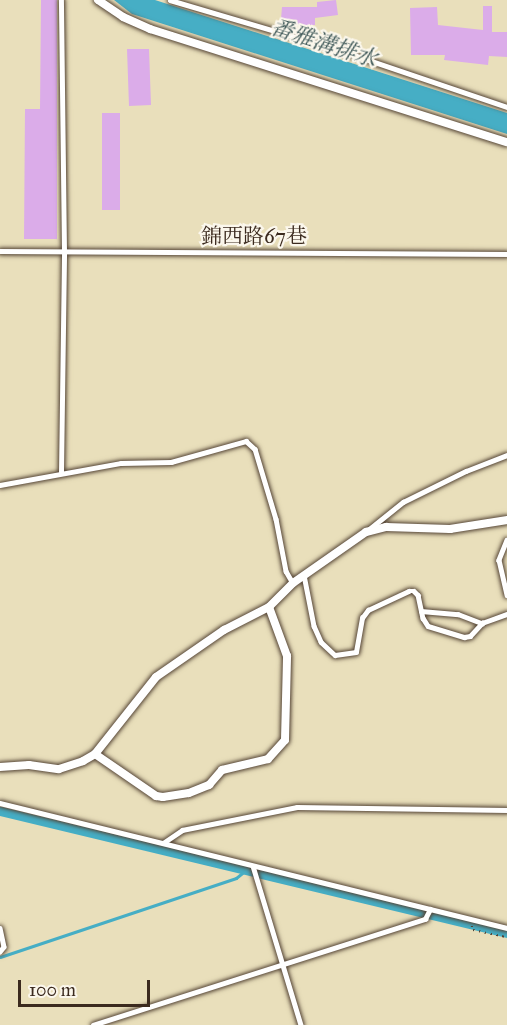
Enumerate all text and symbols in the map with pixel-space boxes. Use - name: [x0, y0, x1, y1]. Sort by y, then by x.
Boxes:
- water label: 番雅溝排水: [268, 13, 380, 73]
- street label: 錦西路67巷: [201, 223, 307, 249]
- scale bar: [21, 968, 153, 1006]
- text: 100 m: [29, 979, 76, 1001]

